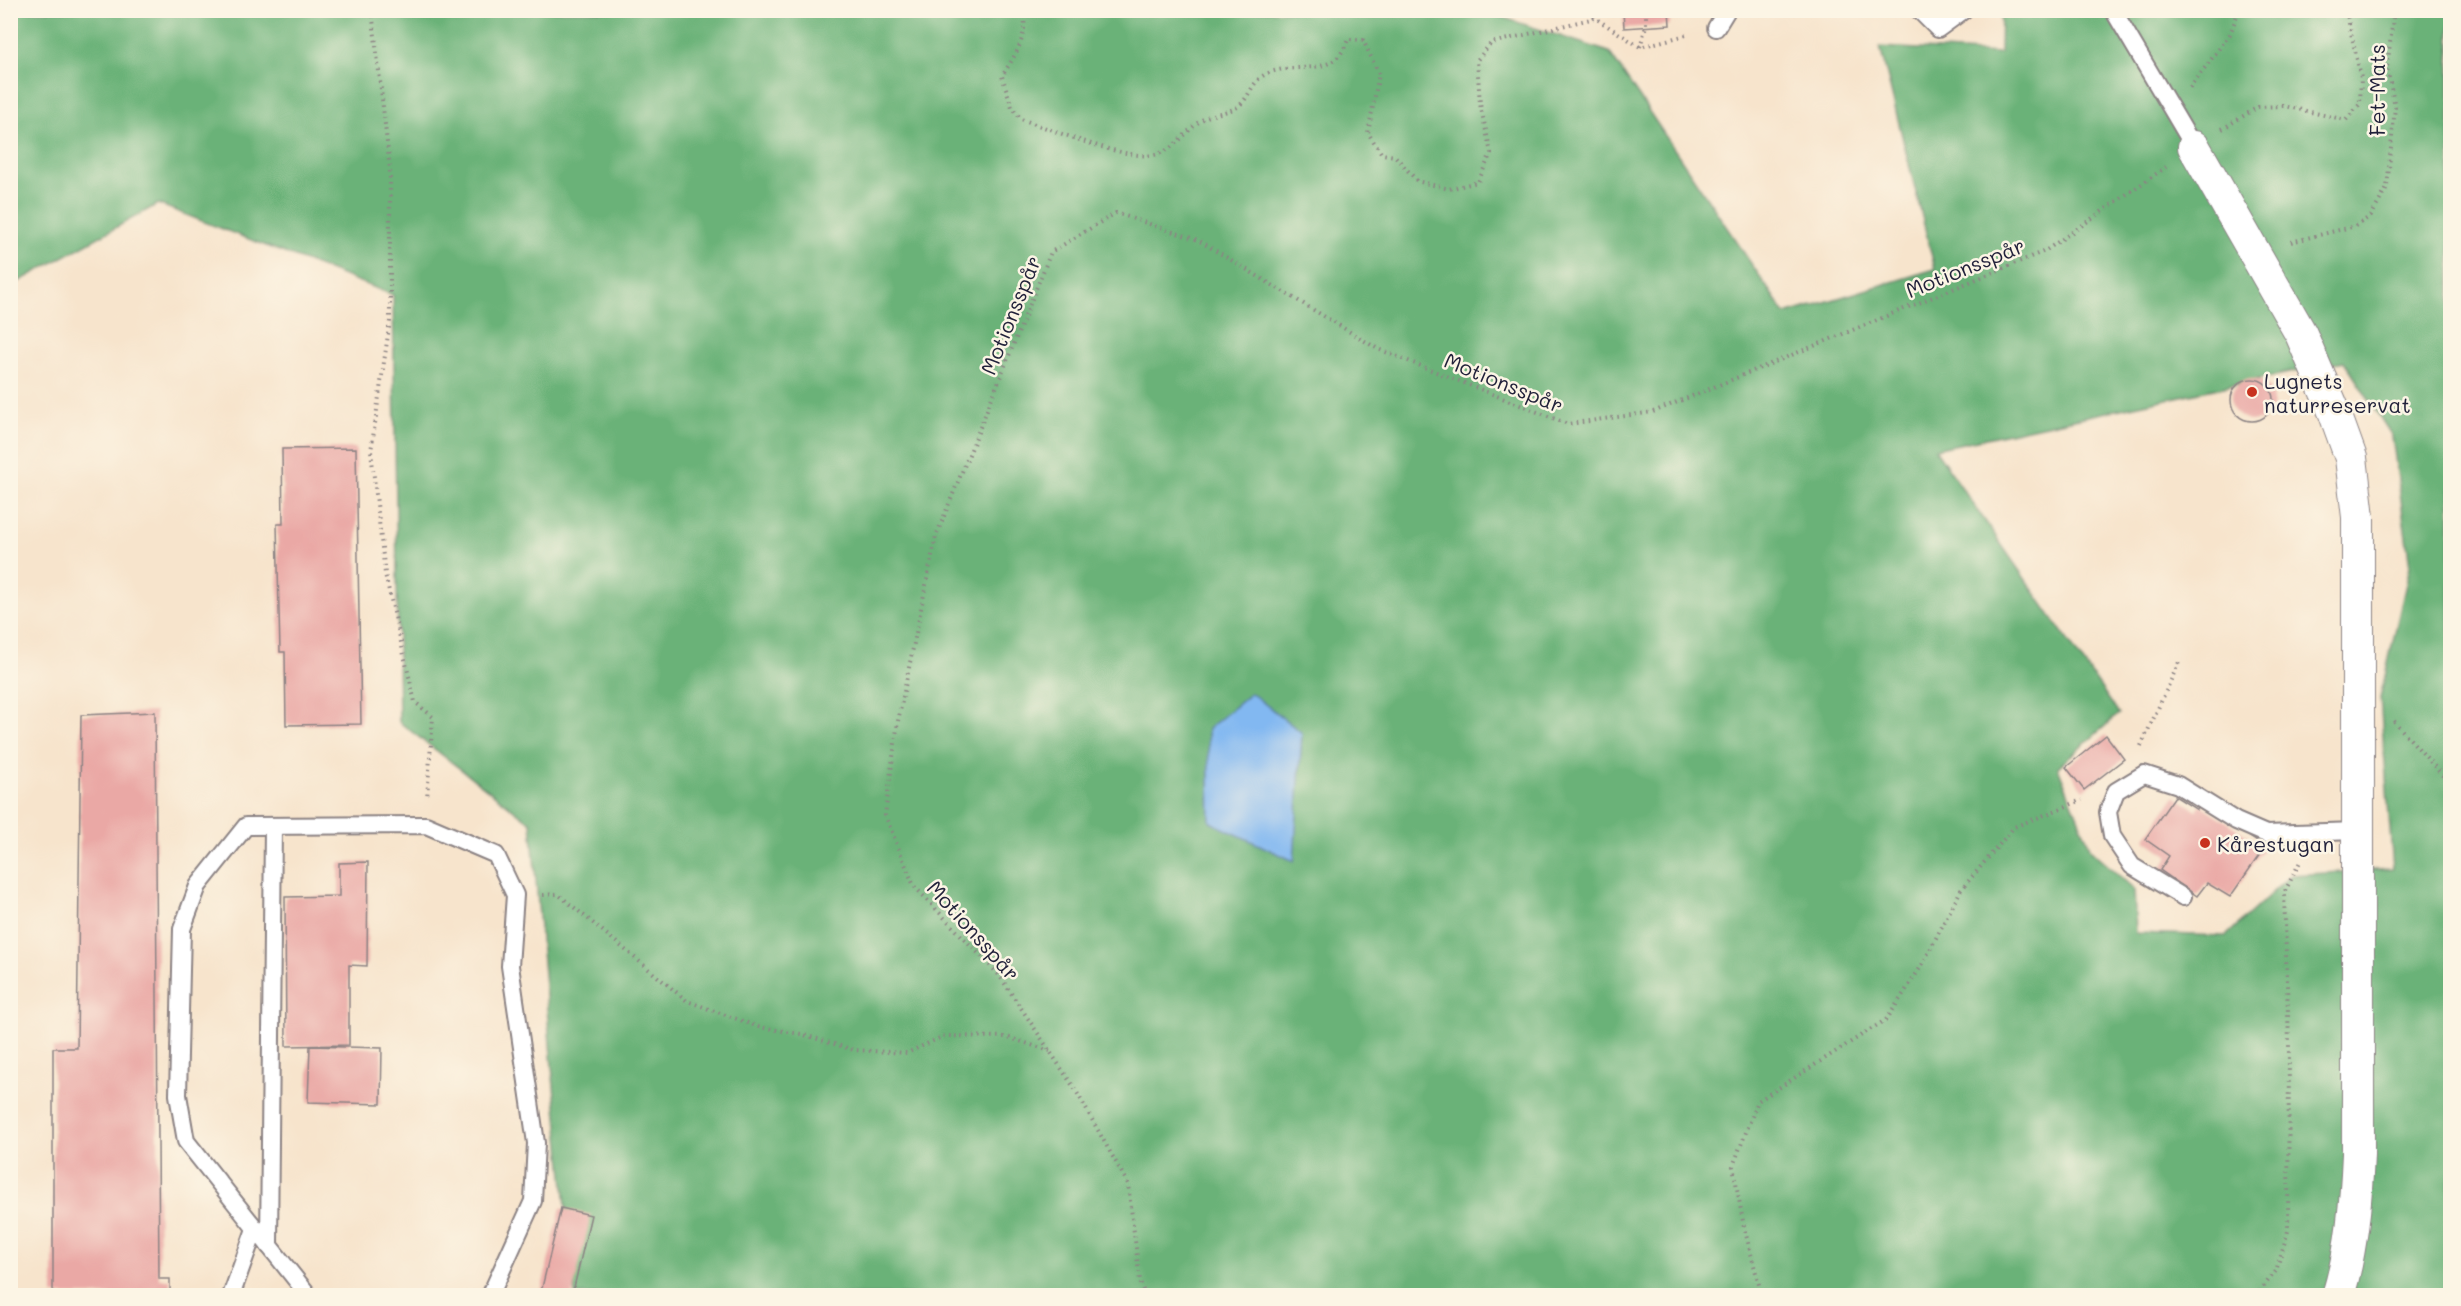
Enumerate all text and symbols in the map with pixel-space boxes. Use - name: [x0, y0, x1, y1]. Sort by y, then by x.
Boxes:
- street label: Fet-Mats: [2363, 44, 2390, 136]
- street label: Motionsspår: [1902, 231, 2028, 303]
- street label: Motionsspår: [974, 252, 1046, 378]
- street label: Motionsspår: [1441, 346, 1567, 418]
- place label: Lugnets naturreservat: [2264, 367, 2411, 418]
- marker: Lugnets naturreservat: [2245, 385, 2259, 399]
- place label: Kårestugan: [2217, 830, 2334, 857]
- marker: Kårestugan: [2198, 836, 2212, 850]
- street label: Motionsspår: [922, 874, 1026, 986]

